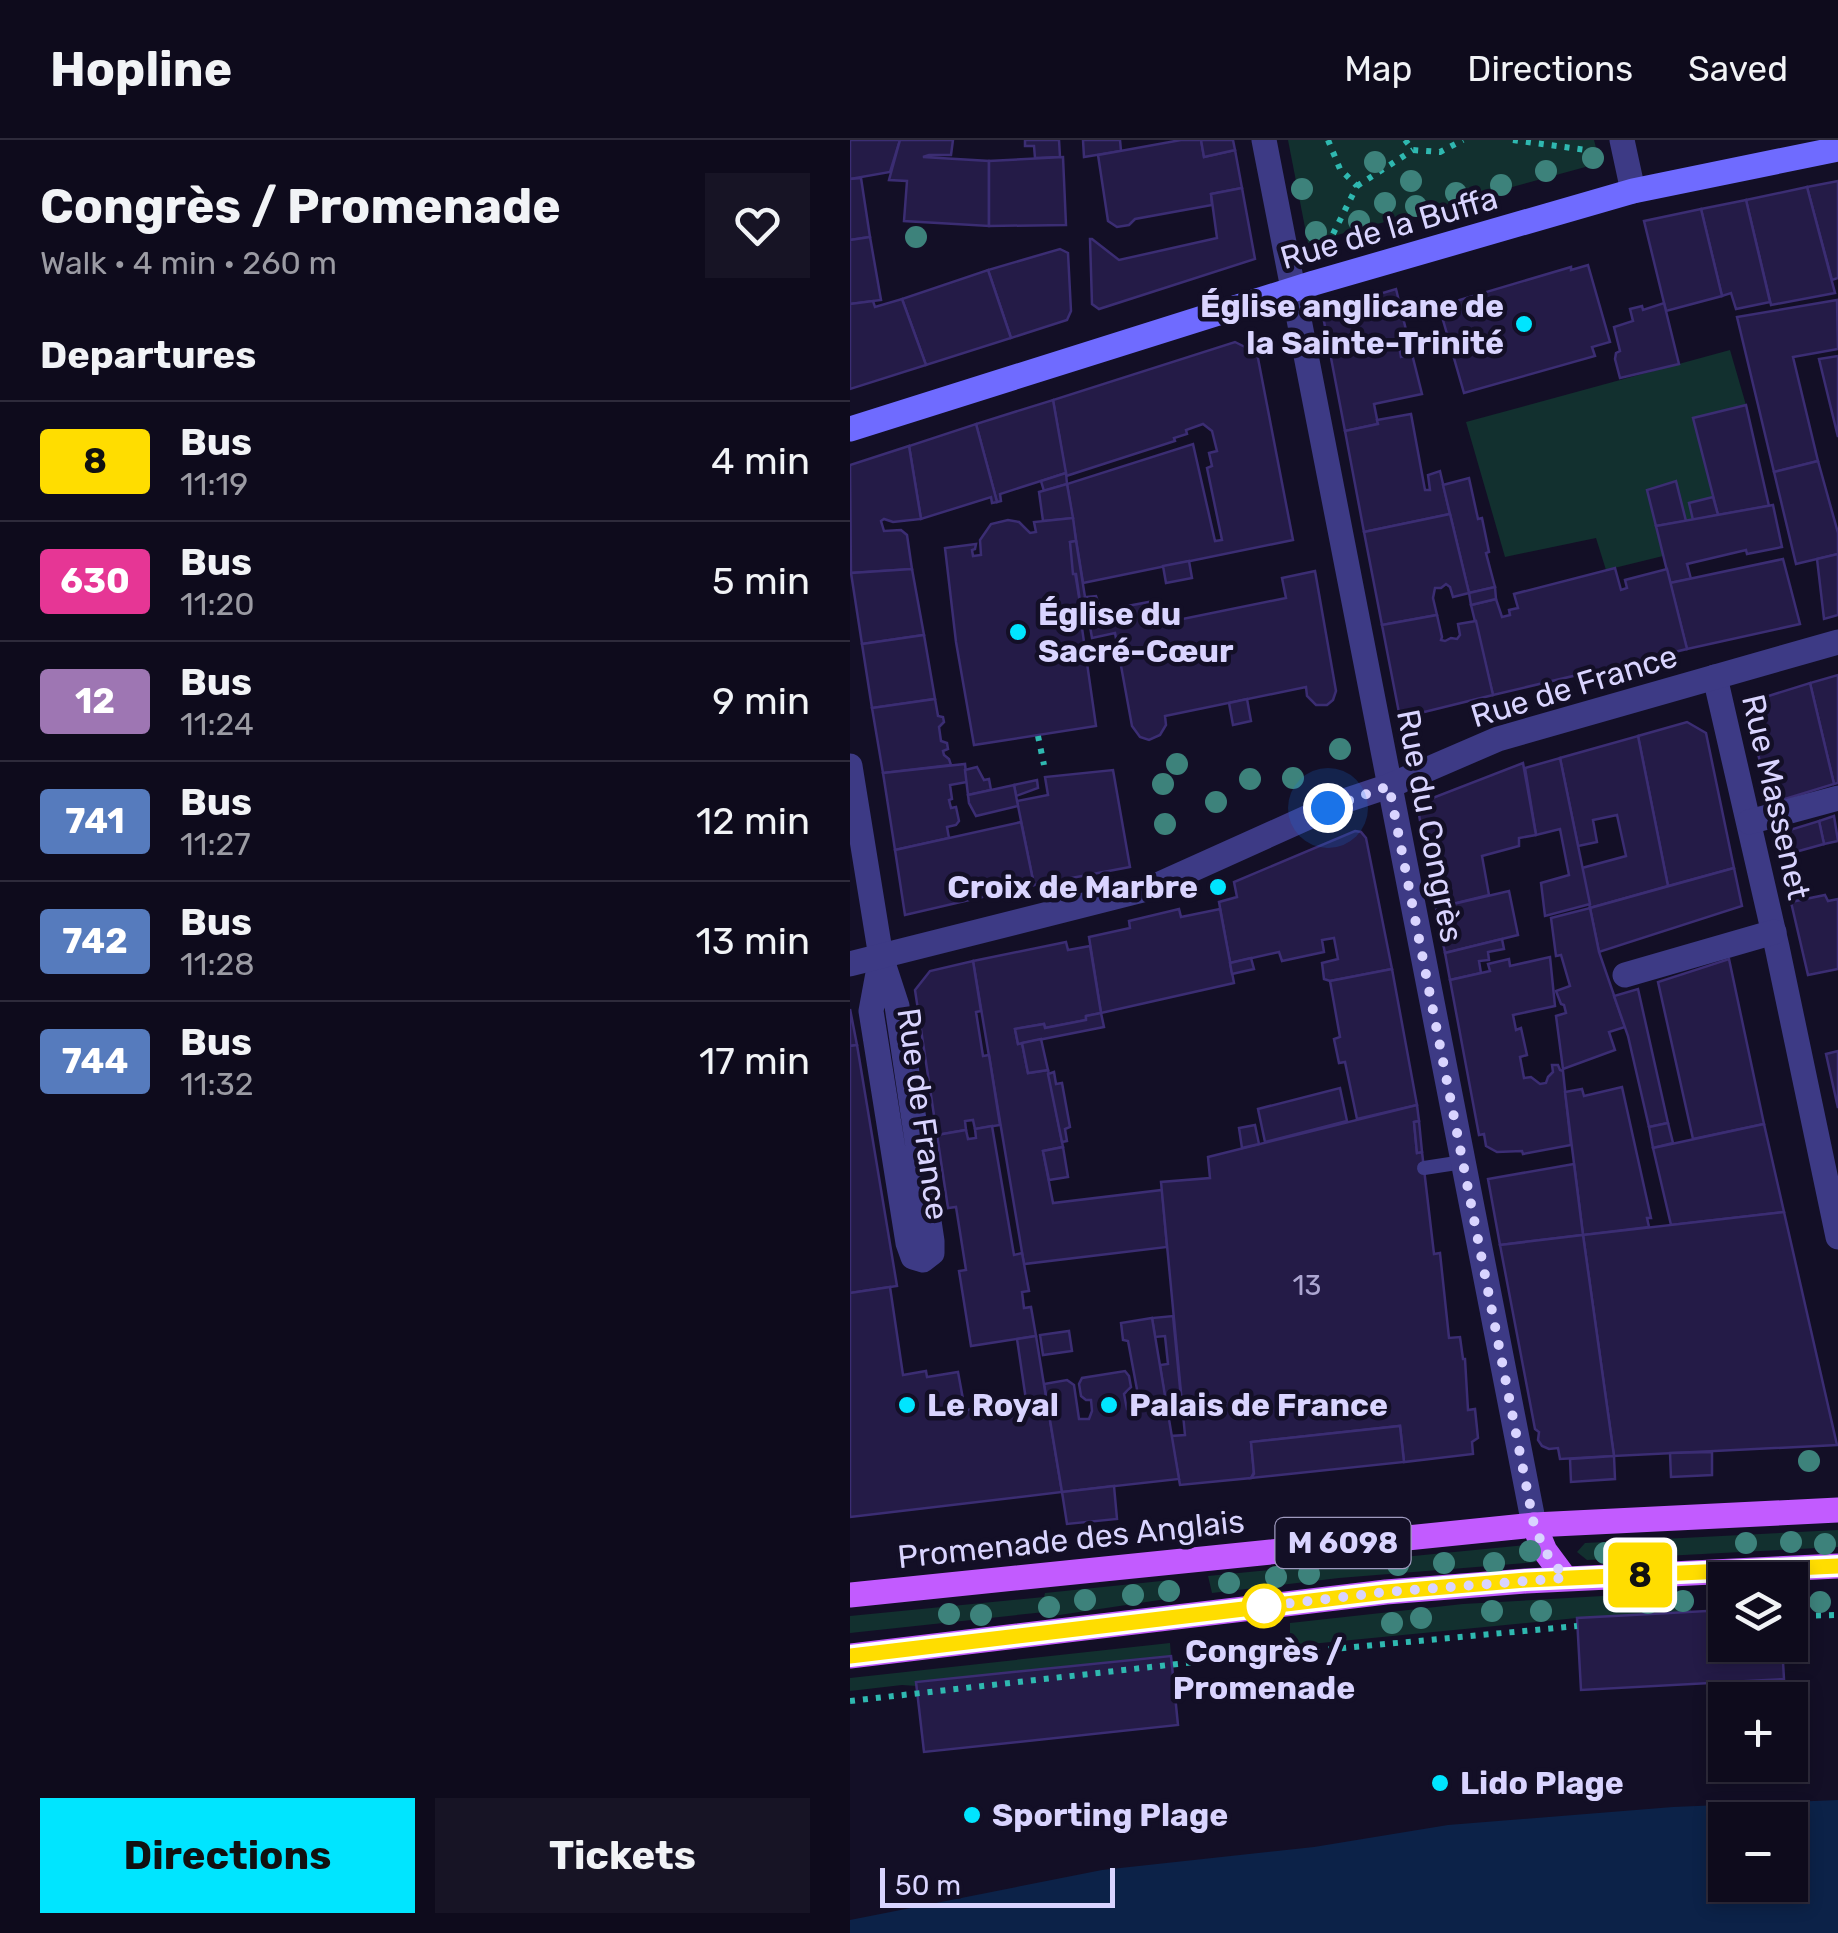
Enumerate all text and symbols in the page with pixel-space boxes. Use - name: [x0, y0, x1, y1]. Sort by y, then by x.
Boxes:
- text: Hopline: [50, 41, 232, 98]
- text: Map: [1344, 48, 1412, 90]
- text: Directions: [1467, 48, 1633, 90]
- text: Saved: [1688, 48, 1788, 90]
- button: heart: [705, 173, 810, 278]
- text: Congrès / Promenade: [40, 178, 561, 235]
- street label: Rue de la Buffa: [1276, 179, 1502, 277]
- text: Walk · 4 min · 260 m: [40, 244, 337, 282]
- place label: Église anglicane de la Sainte-Trinité: [1200, 287, 1504, 362]
- marker: Église anglicane de la Sainte-Trinité: [1513, 313, 1535, 335]
- text: Departures: [40, 332, 256, 378]
- text: Bus: [180, 419, 252, 465]
- text: 4 min: [711, 438, 810, 484]
- text: 8: [83, 440, 107, 482]
- text: 11:19: [180, 465, 248, 503]
- text: Bus: [180, 539, 252, 585]
- text: 5 min: [712, 558, 810, 604]
- text: 630: [60, 560, 130, 602]
- text: 11:20: [180, 585, 255, 623]
- place label: Église du Sacré-Cœur: [1038, 595, 1234, 670]
- marker: Église du Sacré-Cœur: [1007, 621, 1029, 643]
- street label: Rue de France: [1466, 637, 1682, 735]
- text: Bus: [180, 659, 252, 705]
- text: 9 min: [712, 678, 810, 724]
- text: 12: [75, 680, 115, 722]
- street label: Rue Massenet: [1734, 691, 1818, 903]
- text: 11:24: [180, 705, 254, 743]
- street label: Rue du Congrès: [1389, 706, 1471, 946]
- text: Bus: [180, 779, 252, 825]
- your location: [1303, 783, 1353, 833]
- text: 12 min: [696, 798, 810, 844]
- text: 741: [65, 800, 125, 842]
- text: 11:27: [180, 825, 251, 863]
- place label: Croix de Marbre: [947, 868, 1198, 906]
- marker: Croix de Marbre: [1207, 876, 1229, 898]
- text: Bus: [180, 899, 252, 945]
- text: 13 min: [696, 918, 810, 964]
- text: 742: [62, 920, 128, 962]
- text: 11:28: [180, 945, 255, 983]
- street label: Rue de France: [889, 1006, 957, 1222]
- text: Bus: [180, 1019, 252, 1065]
- text: 17 min: [699, 1038, 810, 1084]
- text: 744: [62, 1040, 128, 1082]
- text: 11:32: [180, 1065, 254, 1103]
- house number: 13: [1293, 1269, 1321, 1302]
- place label: Le Royal: [927, 1386, 1059, 1424]
- place label: Palais de France: [1129, 1386, 1388, 1424]
- marker: Le Royal: [896, 1394, 918, 1416]
- marker: Palais de France: [1098, 1394, 1120, 1416]
- street label: Promenade des Anglais: [896, 1502, 1246, 1576]
- road number: M 6098: [1276, 1518, 1410, 1568]
- line badge: 8: [1608, 1542, 1672, 1608]
- text: 8: [1628, 1554, 1652, 1596]
- map controls: [1708, 1562, 1808, 1902]
- button: layers: [1708, 1562, 1808, 1662]
- marker: Congrès / Promenade: [1243, 1585, 1285, 1627]
- place label: Congrès / Promenade: [1173, 1632, 1355, 1707]
- button: +: [1708, 1682, 1808, 1782]
- place label: Lido Plage: [1460, 1764, 1624, 1802]
- marker: Lido Plage: [1429, 1772, 1451, 1794]
- place label: Sporting Plage: [992, 1796, 1228, 1834]
- button: Directions: [40, 1798, 415, 1913]
- button: Tickets: [435, 1798, 810, 1913]
- button: −: [1708, 1802, 1808, 1902]
- marker: Sporting Plage: [961, 1804, 983, 1826]
- scale bar: [880, 1863, 1115, 1908]
- text: 50 m: [895, 1869, 961, 1902]

